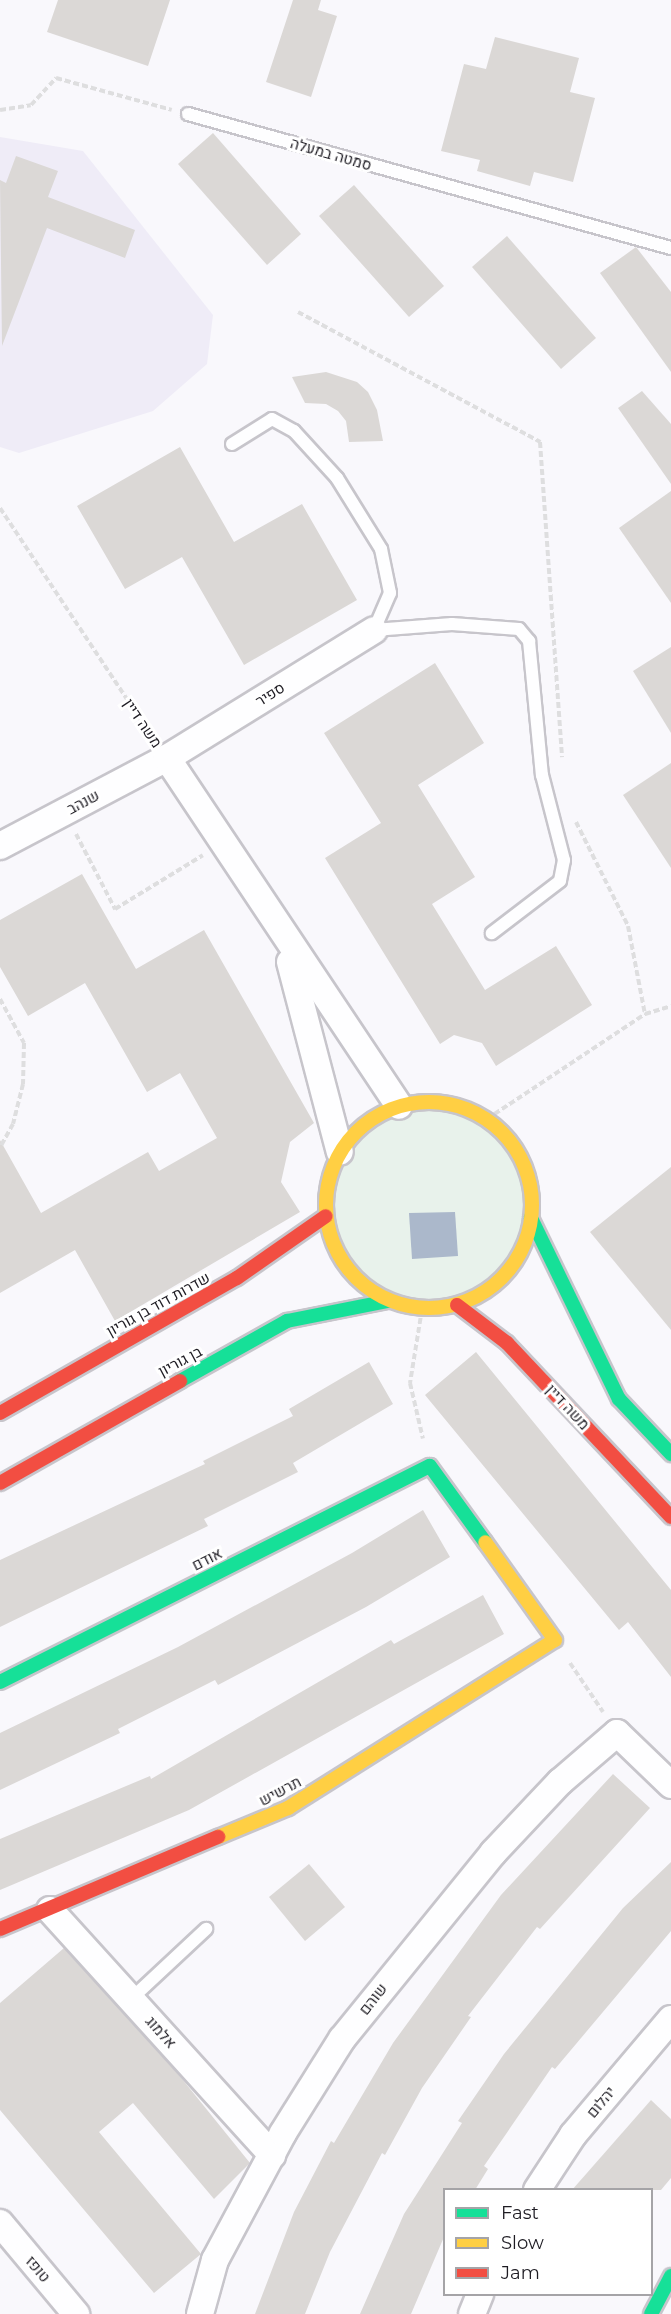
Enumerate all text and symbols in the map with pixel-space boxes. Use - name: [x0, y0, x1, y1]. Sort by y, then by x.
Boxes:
- street label: סמטה במעלה: [288, 134, 374, 174]
- street label: ספיר: [252, 678, 288, 710]
- street label: משה דיין: [120, 695, 166, 751]
- street label: שנהב: [64, 786, 102, 818]
- street label: שדרות דוד בן גוריון: [103, 1268, 213, 1340]
- street label: בן גוריון: [155, 1342, 205, 1380]
- street label: משה דיין: [543, 1381, 593, 1433]
- street label: אודם: [189, 1544, 225, 1574]
- street label: תרשיש: [256, 1772, 304, 1810]
- street label: שוהם: [355, 1980, 391, 2018]
- street label: אלמוג: [142, 2012, 180, 2052]
- street label: יהלום: [583, 2083, 619, 2121]
- legend: [443, 2188, 653, 2296]
- text: Fast: [501, 2202, 539, 2224]
- text: Slow: [501, 2232, 544, 2254]
- street label: טופז: [22, 2252, 54, 2286]
- text: Jam: [501, 2262, 540, 2284]

